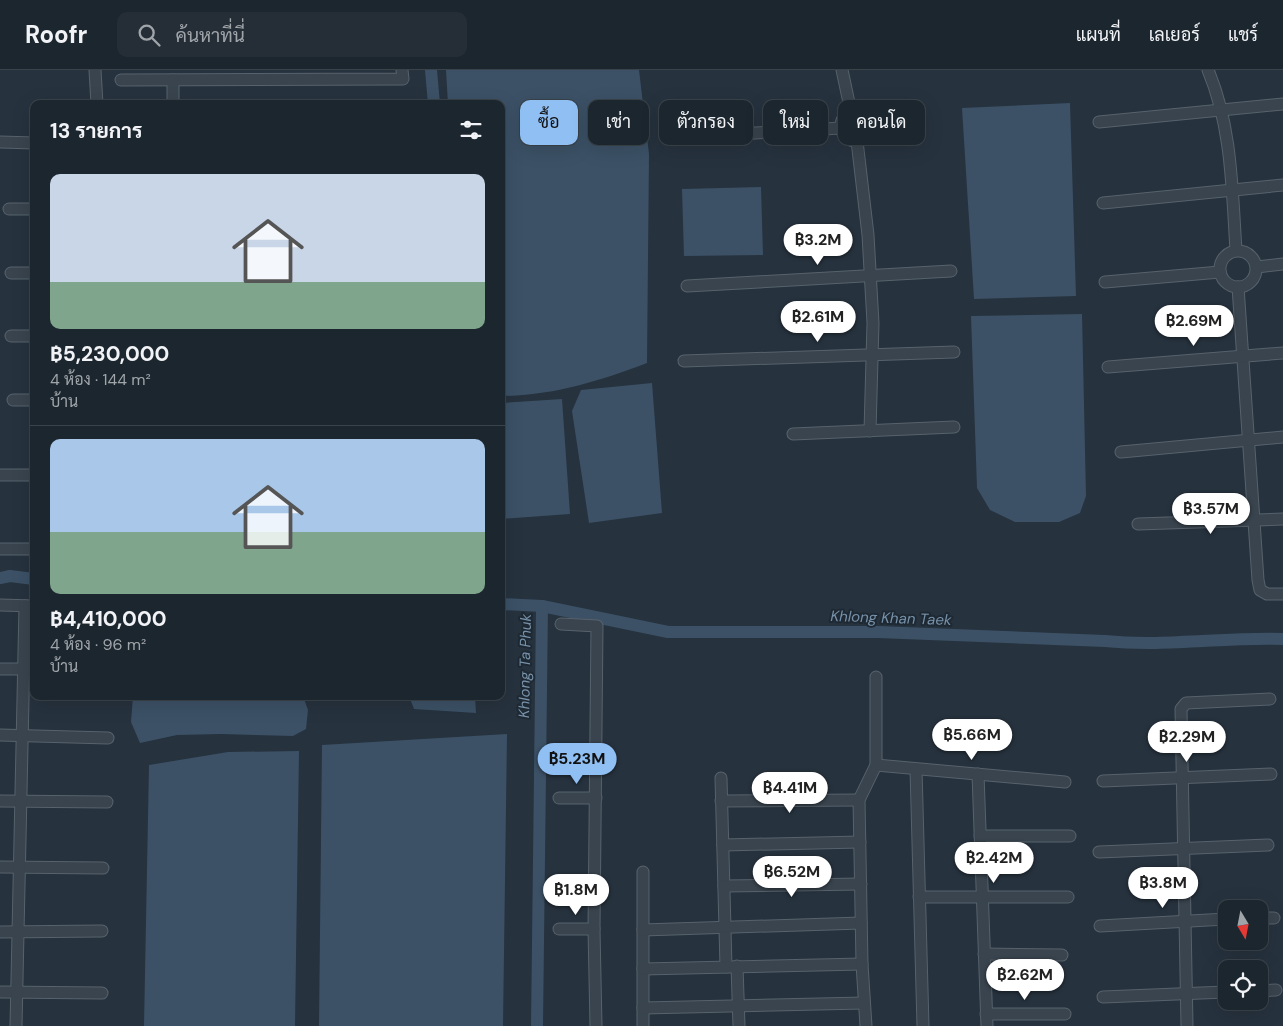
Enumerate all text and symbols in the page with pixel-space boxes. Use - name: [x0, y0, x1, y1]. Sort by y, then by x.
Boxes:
- search box: [117, 12, 467, 57]
- text: Roofr: [25, 19, 87, 50]
- icon: search: [135, 21, 163, 49]
- text: ค้นหาที่นี่: [175, 23, 245, 48]
- text: แผนที่: [1076, 23, 1121, 47]
- text: เลเยอร์: [1149, 23, 1200, 47]
- text: แชร์: [1228, 23, 1258, 47]
- chip: ซื้อ: [520, 100, 578, 145]
- chip: เช่า: [588, 100, 649, 145]
- chip: ตัวกรอง: [659, 100, 753, 145]
- chip: ใหม่: [763, 100, 828, 145]
- chip: คอนโด: [838, 100, 925, 145]
- icon: filters: [457, 116, 485, 144]
- text: 13 รายการ: [50, 117, 142, 145]
- icon: home: [223, 206, 313, 296]
- pin: ฿3.2M: [783, 224, 853, 266]
- text: ฿3.2M: [795, 229, 841, 250]
- pin: ฿2.61M: [777, 300, 859, 343]
- pin: ฿2.69M: [1153, 304, 1235, 347]
- text: ฿2.61M: [792, 306, 844, 327]
- text: ฿2.69M: [1166, 310, 1222, 331]
- text: ฿5,230,000: [50, 340, 169, 368]
- text: 4 ห้อง · 144 m²: [50, 369, 151, 390]
- text: บ้าน: [50, 391, 78, 412]
- icon: home: [223, 472, 313, 562]
- pin: ฿3.57M: [1170, 492, 1252, 535]
- text: ฿3.57M: [1183, 498, 1239, 519]
- text: ฿4,410,000: [50, 605, 166, 633]
- water label: Khlong Khan Taek: [830, 606, 952, 630]
- water label: Khlong Ta Phuk: [514, 613, 536, 718]
- text: 4 ห้อง · 96 m²: [50, 634, 146, 655]
- text: บ้าน: [50, 656, 78, 677]
- pin: ฿5.66M: [931, 718, 1013, 761]
- pin: ฿2.29M: [1146, 720, 1228, 763]
- text: ฿5.66M: [943, 724, 1001, 745]
- text: ฿2.29M: [1159, 726, 1215, 747]
- pin: ฿5.23M: [536, 742, 618, 785]
- text: ฿5.23M: [549, 748, 605, 769]
- pin: ฿4.41M: [749, 772, 831, 814]
- text: ฿4.41M: [763, 777, 817, 798]
- pin: ฿2.42M: [953, 842, 1035, 884]
- text: ฿2.42M: [966, 847, 1022, 868]
- pin: ฿6.52M: [751, 856, 833, 898]
- text: ฿6.52M: [764, 861, 820, 882]
- pin: ฿3.8M: [1128, 866, 1198, 909]
- text: ฿3.8M: [1139, 872, 1187, 893]
- pin: ฿1.8M: [541, 874, 611, 916]
- text: ฿1.8M: [554, 879, 598, 900]
- north arrow: [1218, 900, 1268, 950]
- map controls: [1218, 900, 1268, 1010]
- pin: ฿2.62M: [984, 958, 1066, 1001]
- button: locate: [1218, 960, 1268, 1010]
- text: ฿2.62M: [997, 964, 1053, 985]

